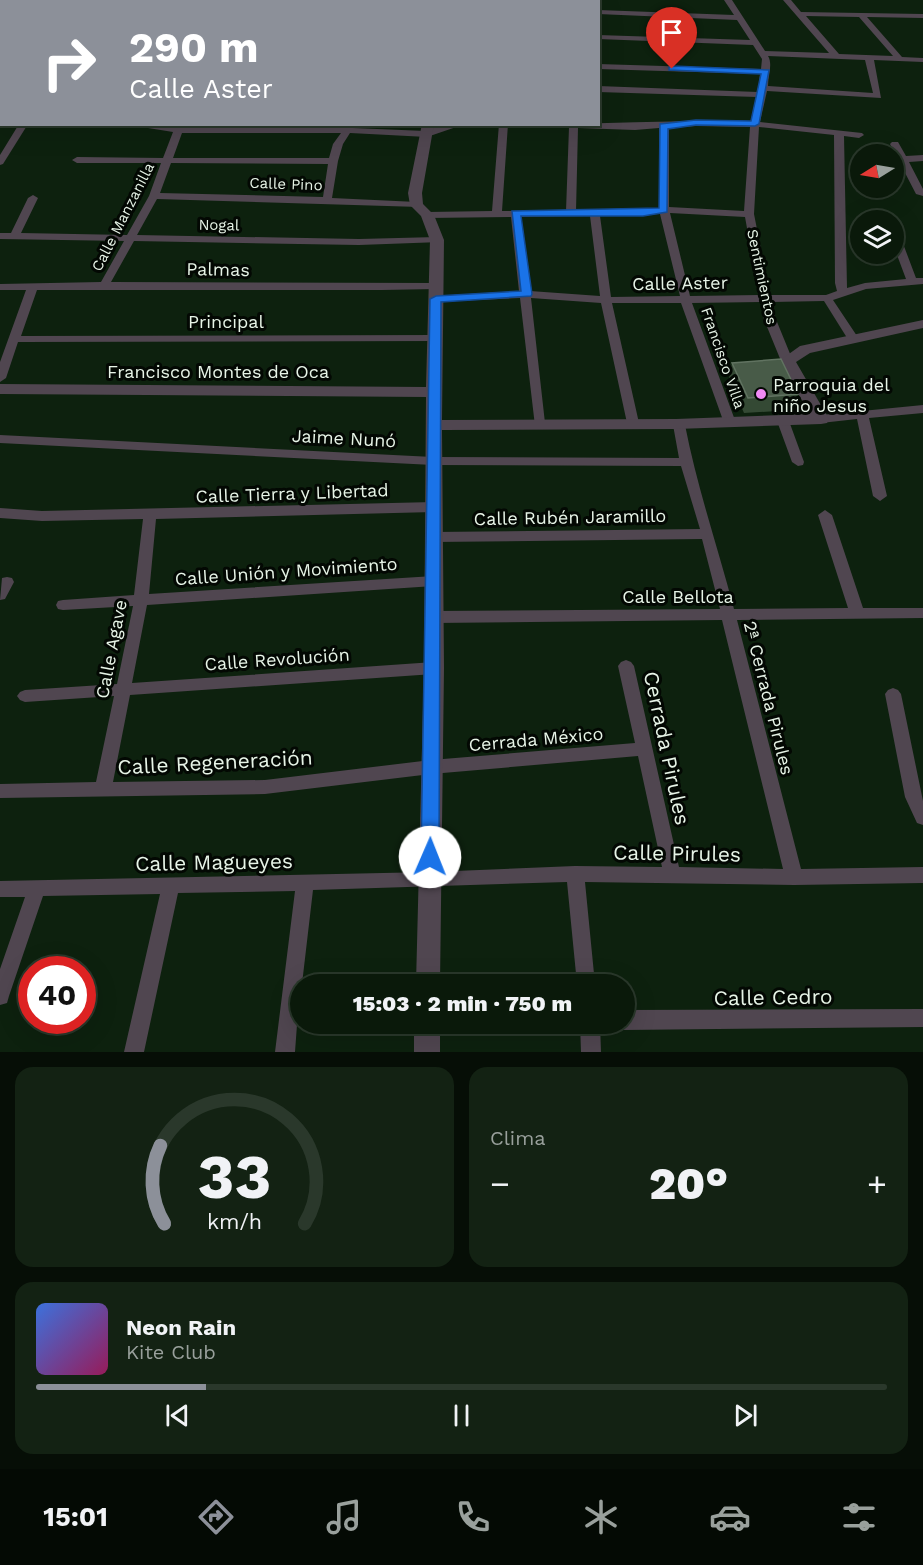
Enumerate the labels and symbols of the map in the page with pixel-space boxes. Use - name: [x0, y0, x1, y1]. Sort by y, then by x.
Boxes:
- pin: [646, 7, 697, 69]
- north arrow: [850, 144, 904, 198]
- street label: Calle Manzanilla: [88, 159, 158, 274]
- street label: Calle Pino: [249, 174, 323, 194]
- street label: Nogal: [198, 216, 240, 234]
- street label: Sentimientos: [743, 228, 781, 326]
- street label: Palmas: [186, 258, 250, 280]
- street label: Calle Aster: [632, 272, 728, 294]
- street label: Francisco Villa: [697, 305, 749, 411]
- street label: Principal: [188, 311, 265, 332]
- street label: Francisco Montes de Oca: [107, 361, 329, 382]
- place label: Parroquia del niño Jesus: [773, 374, 890, 416]
- marker: Parroquia del niño Jesus: [754, 387, 768, 401]
- street label: Jaime Nunó: [291, 425, 397, 451]
- street label: Calle Tierra y Libertad: [195, 479, 389, 507]
- street label: Calle Rubén Jaramillo: [474, 505, 666, 529]
- street label: Calle Unión y Movimiento: [174, 553, 398, 589]
- street label: Calle Bellota: [622, 586, 734, 607]
- street label: Calle Agave: [91, 598, 131, 700]
- street label: 2ª Cerrada Pirules: [740, 619, 798, 777]
- street label: Calle Revolución: [204, 643, 350, 675]
- street label: Cerrada Pirules: [639, 669, 695, 827]
- street label: Cerrada México: [468, 723, 604, 755]
- street label: Calle Regeneración: [117, 744, 313, 780]
- position arrow: [398, 825, 462, 889]
- street label: Calle Pirules: [613, 839, 741, 867]
- street label: Calle Magueyes: [135, 848, 293, 876]
- speed limit sign: 40: [18, 956, 96, 1034]
- street label: Calle Cedro: [713, 983, 833, 1011]

